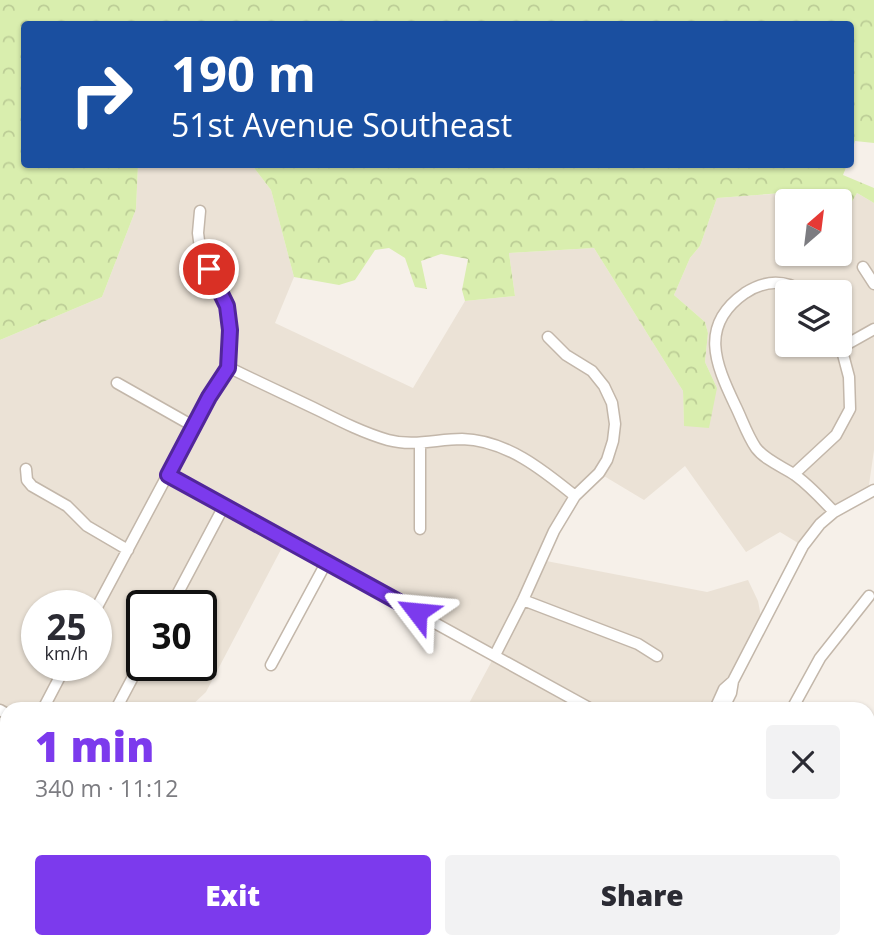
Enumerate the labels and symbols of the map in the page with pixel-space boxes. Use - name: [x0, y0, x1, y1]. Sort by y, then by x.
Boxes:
- north arrow: [775, 189, 852, 266]
- pin: [179, 239, 239, 299]
- position arrow: [380, 575, 454, 649]
- speed limit sign: 30: [126, 590, 217, 681]

